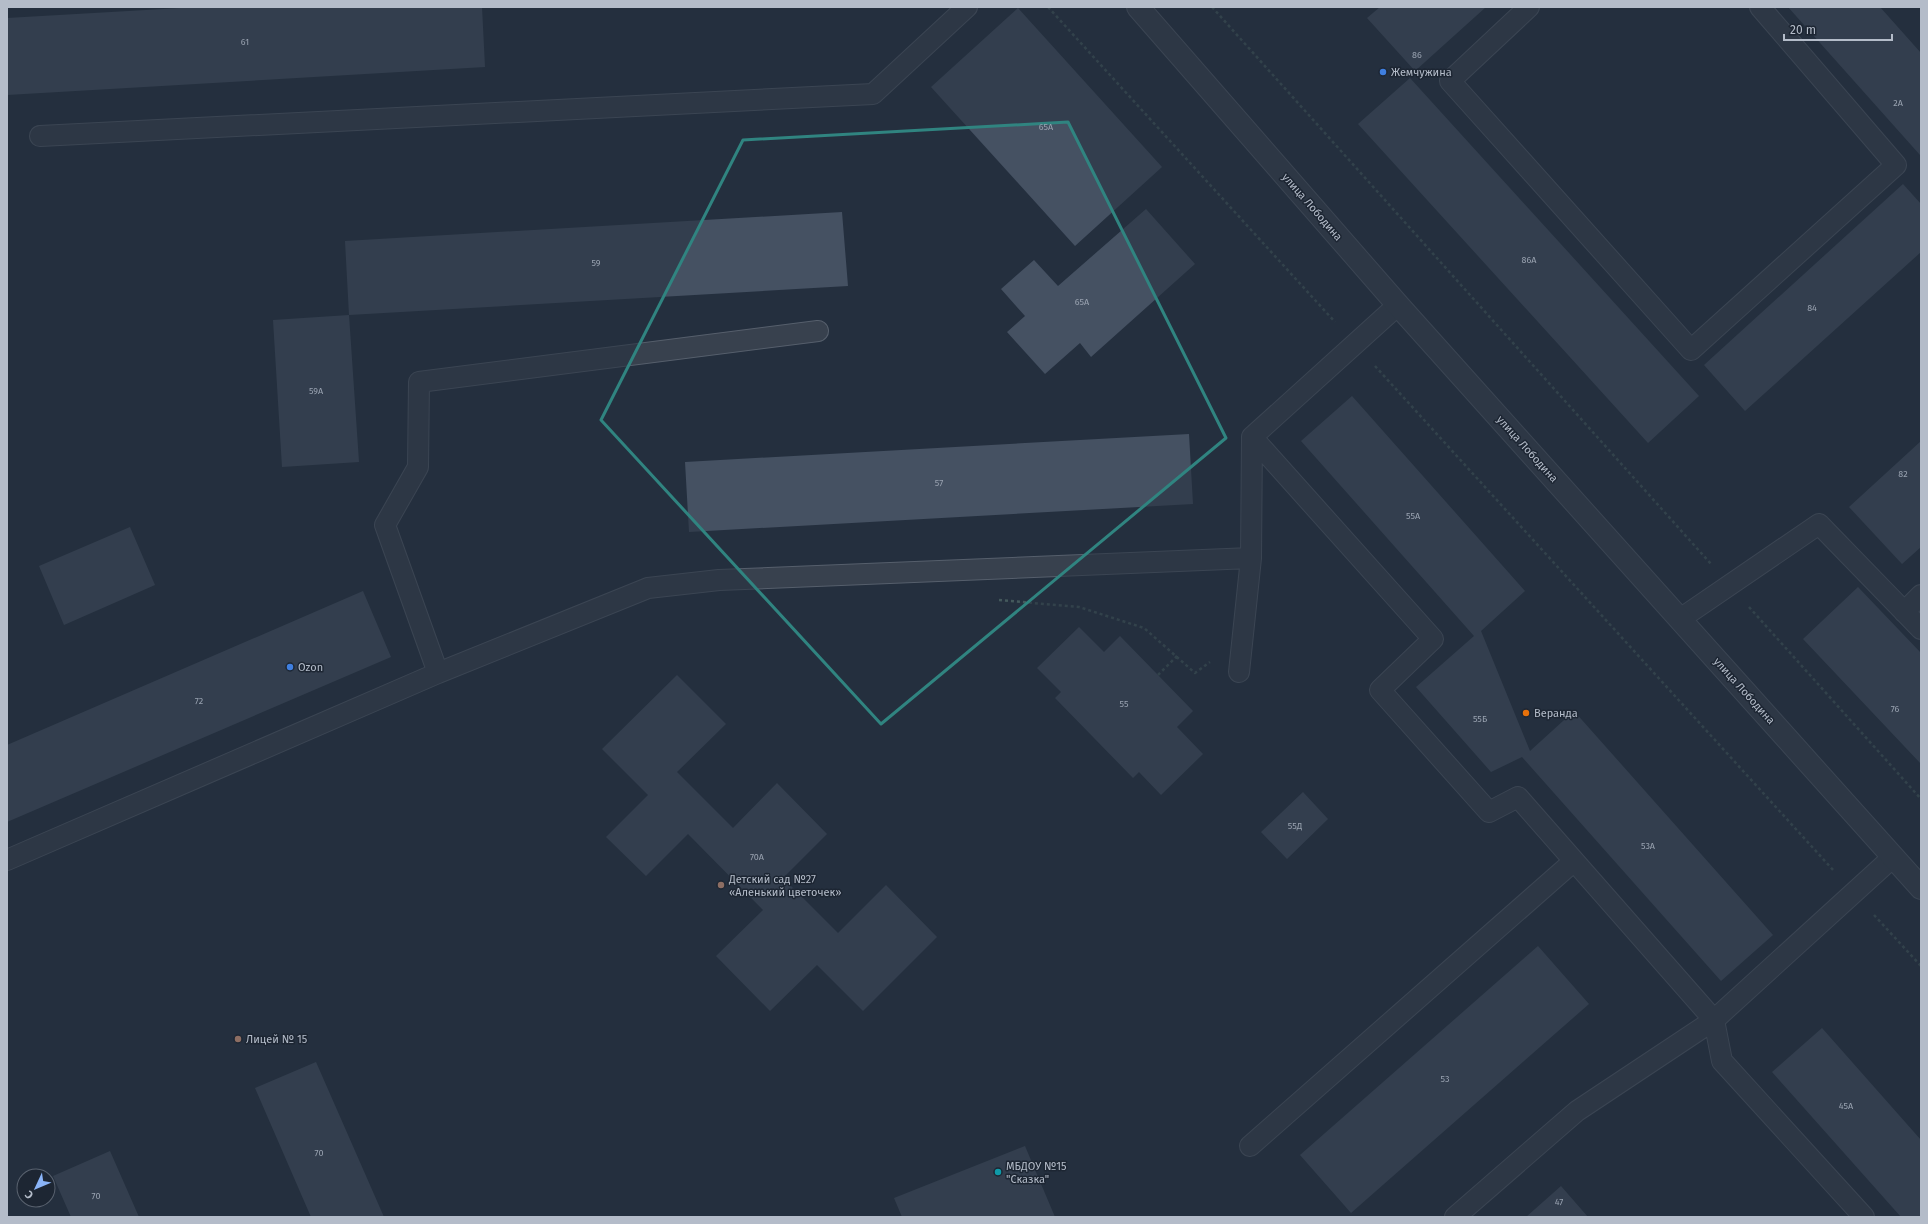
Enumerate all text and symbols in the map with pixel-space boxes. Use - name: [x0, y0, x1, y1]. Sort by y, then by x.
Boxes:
- scale bar: [1784, 16, 1892, 42]
- text: 20 m: [1790, 23, 1816, 37]
- house number: 61: [241, 37, 249, 47]
- house number: 86: [1412, 50, 1422, 60]
- place label: Жемчужина: [1391, 66, 1452, 79]
- marker: Жемчужина: [1378, 67, 1388, 77]
- house number: 2А: [1893, 98, 1904, 108]
- house number: 65А: [1039, 122, 1054, 132]
- street label: улица Лободина: [1279, 171, 1345, 243]
- house number: 86А: [1522, 255, 1537, 265]
- house number: 59: [591, 258, 601, 268]
- house number: 65А: [1075, 297, 1090, 307]
- house number: 84: [1807, 303, 1817, 313]
- house number: 59А: [309, 386, 324, 396]
- street label: улица Лободина: [1494, 413, 1560, 485]
- house number: 82: [1898, 469, 1908, 479]
- house number: 57: [935, 478, 943, 488]
- house number: 55А: [1406, 511, 1421, 521]
- street label: улица Лободина: [1711, 655, 1777, 727]
- place label: Ozon: [298, 661, 323, 674]
- marker: Ozon: [285, 662, 295, 672]
- house number: 72: [195, 696, 203, 706]
- house number: 55: [1120, 699, 1129, 709]
- house number: 76: [1891, 704, 1899, 714]
- place label: Веранда: [1534, 707, 1578, 720]
- marker: Веранда: [1521, 708, 1531, 718]
- house number: 55Б: [1473, 714, 1487, 724]
- house number: 55Д: [1288, 821, 1303, 831]
- house number: 53А: [1641, 841, 1656, 851]
- house number: 70А: [750, 852, 765, 862]
- place label: Детский сад №27 «Аленький цветочек»: [728, 873, 841, 899]
- marker: Детский сад №27 «Аленький цветочек»: [716, 880, 726, 890]
- place label: Лицей № 15: [246, 1033, 308, 1046]
- marker: Лицей № 15: [233, 1034, 243, 1044]
- house number: 53: [1441, 1074, 1449, 1084]
- house number: 45А: [1839, 1101, 1854, 1111]
- house number: 70: [315, 1148, 323, 1158]
- place label: МБДОУ №15 "Сказка": [1006, 1160, 1067, 1186]
- marker: МБДОУ №15 "Сказка": [993, 1167, 1003, 1177]
- north arrow: [16, 1168, 56, 1208]
- text: С: [22, 1187, 36, 1201]
- house number: 70: [92, 1191, 100, 1201]
- house number: 47: [1555, 1197, 1563, 1207]

